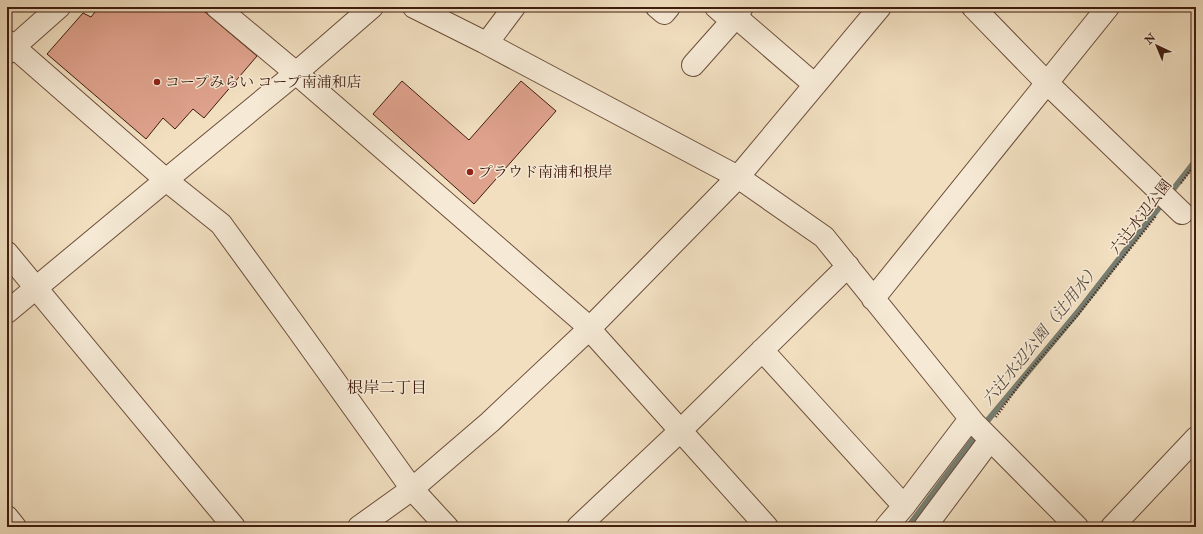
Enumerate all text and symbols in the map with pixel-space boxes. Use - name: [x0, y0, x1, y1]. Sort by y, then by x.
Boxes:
- north arrow: [1137, 26, 1177, 66]
- text: N: [1142, 30, 1159, 48]
- place label: コープみらい コープ南浦和店: [165, 73, 362, 92]
- marker: コープみらい コープ南浦和店: [152, 77, 162, 87]
- place label: プラウド南浦和根岸: [478, 163, 613, 182]
- marker: プラウド南浦和根岸: [465, 167, 475, 177]
- street label: 六辻水辺公園: [1106, 176, 1176, 258]
- water label: 六辻水辺公園（辻用水）: [978, 260, 1104, 410]
- district label: 根岸二丁目: [347, 378, 427, 398]

